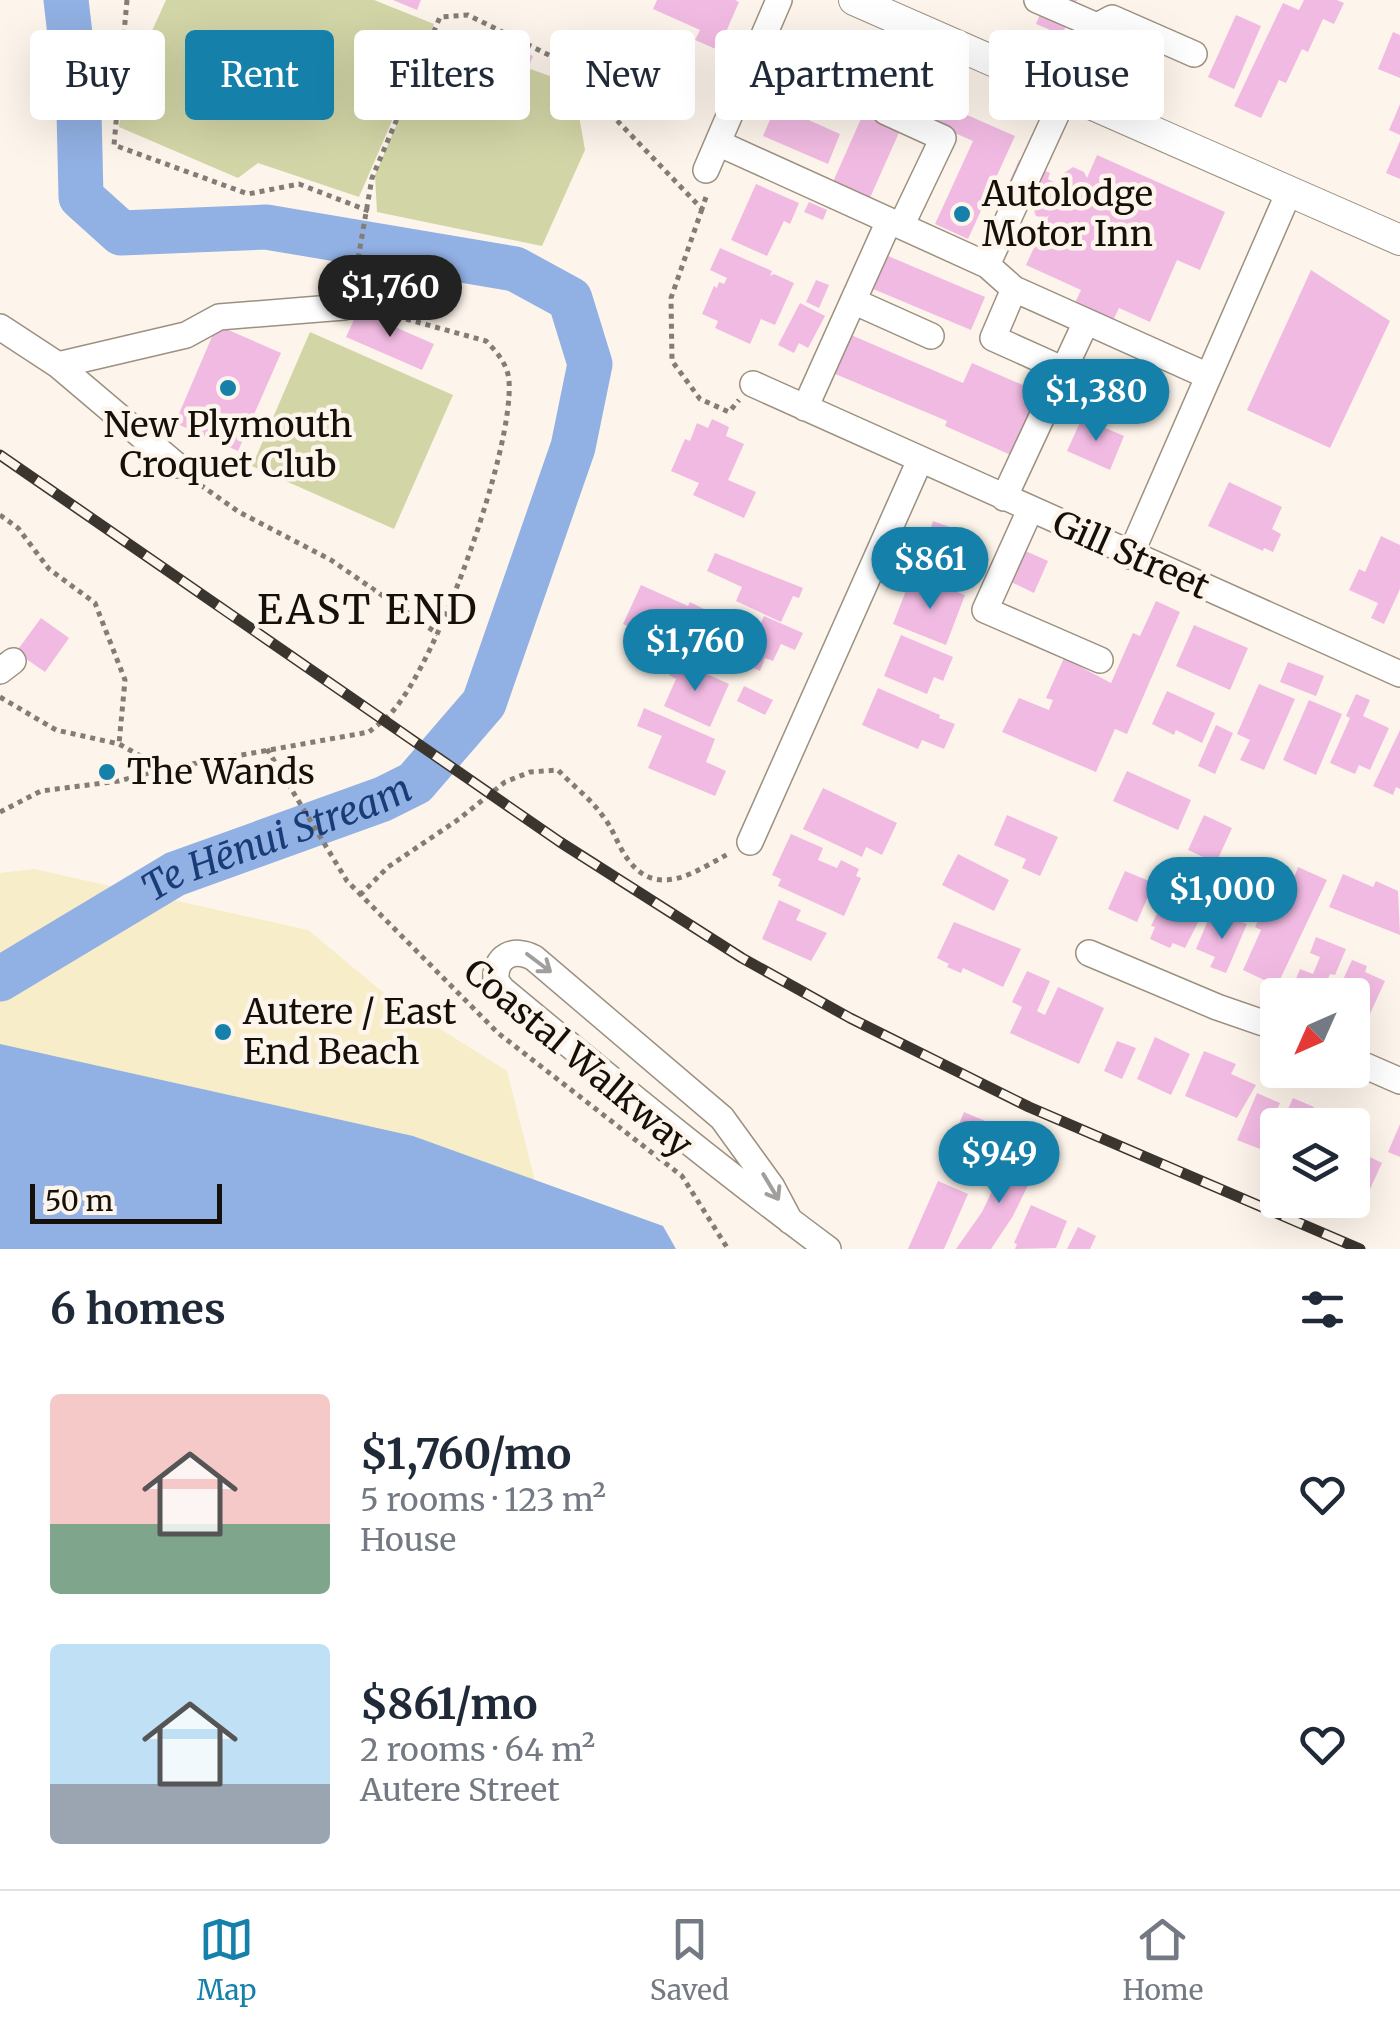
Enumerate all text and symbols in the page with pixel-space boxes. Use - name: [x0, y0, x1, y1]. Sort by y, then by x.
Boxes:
- chip: Buy: [30, 30, 165, 120]
- chip: Rent: [185, 30, 334, 120]
- chip: Filters: [354, 30, 530, 120]
- chip: New: [550, 30, 695, 120]
- chip: Apartment: [715, 30, 969, 120]
- chip: House: [989, 30, 1164, 120]
- place label: Autolodge Motor Inn: [981, 172, 1153, 256]
- marker: Autolodge Motor Inn: [951, 203, 973, 225]
- pin: $1,760: [309, 255, 471, 340]
- text: $1,760: [340, 267, 440, 307]
- pin: $1,380: [1015, 359, 1177, 444]
- text: $1,380: [1044, 371, 1148, 411]
- marker: New Plymouth Croquet Club: [217, 377, 239, 399]
- place label: New Plymouth Croquet Club: [103, 403, 353, 487]
- street label: Gill Street: [1046, 501, 1216, 609]
- pin: $861: [871, 527, 989, 612]
- text: $861: [893, 539, 967, 579]
- district label: EAST END: [257, 585, 479, 635]
- pin: $1,760: [614, 609, 776, 694]
- text: $1,760: [645, 621, 745, 661]
- place label: The Wands: [127, 750, 315, 794]
- marker: The Wands: [96, 761, 118, 783]
- water label: Te Hēnui Stream: [133, 764, 419, 911]
- pin: $1,000: [1141, 857, 1303, 942]
- text: $1,000: [1168, 869, 1276, 909]
- street label: Coastal Walkway: [455, 950, 702, 1167]
- one-way arrow: [525, 953, 552, 974]
- north arrow: [1260, 978, 1370, 1088]
- map controls: [1260, 978, 1370, 1218]
- place label: Autere / East End Beach: [242, 990, 457, 1074]
- marker: Autere / East End Beach: [212, 1021, 234, 1043]
- button: layers: [1260, 1108, 1370, 1218]
- pin: $949: [940, 1121, 1058, 1206]
- text: $949: [961, 1133, 1037, 1173]
- one-way arrow: [762, 1172, 782, 1201]
- scale bar: [30, 1179, 222, 1224]
- text: 50 m: [45, 1183, 113, 1219]
- icon: filters: [1295, 1282, 1350, 1337]
- text: 6 homes: [50, 1283, 226, 1335]
- text: $1,760/mo: [360, 1428, 571, 1480]
- icon: home: [130, 1434, 250, 1554]
- icon: heart: [1295, 1467, 1350, 1522]
- text: 5 rooms · 123 m²: [360, 1480, 606, 1520]
- text: House: [360, 1520, 456, 1560]
- text: $861/mo: [360, 1678, 537, 1730]
- icon: home: [130, 1684, 250, 1804]
- icon: heart: [1295, 1717, 1350, 1772]
- text: 2 rooms · 64 m²: [360, 1730, 595, 1770]
- text: Autere Street: [360, 1770, 560, 1810]
- tab: Map: [197, 1912, 256, 2008]
- tab: Saved: [650, 1912, 729, 2008]
- tab: Home: [1123, 1912, 1203, 2008]

